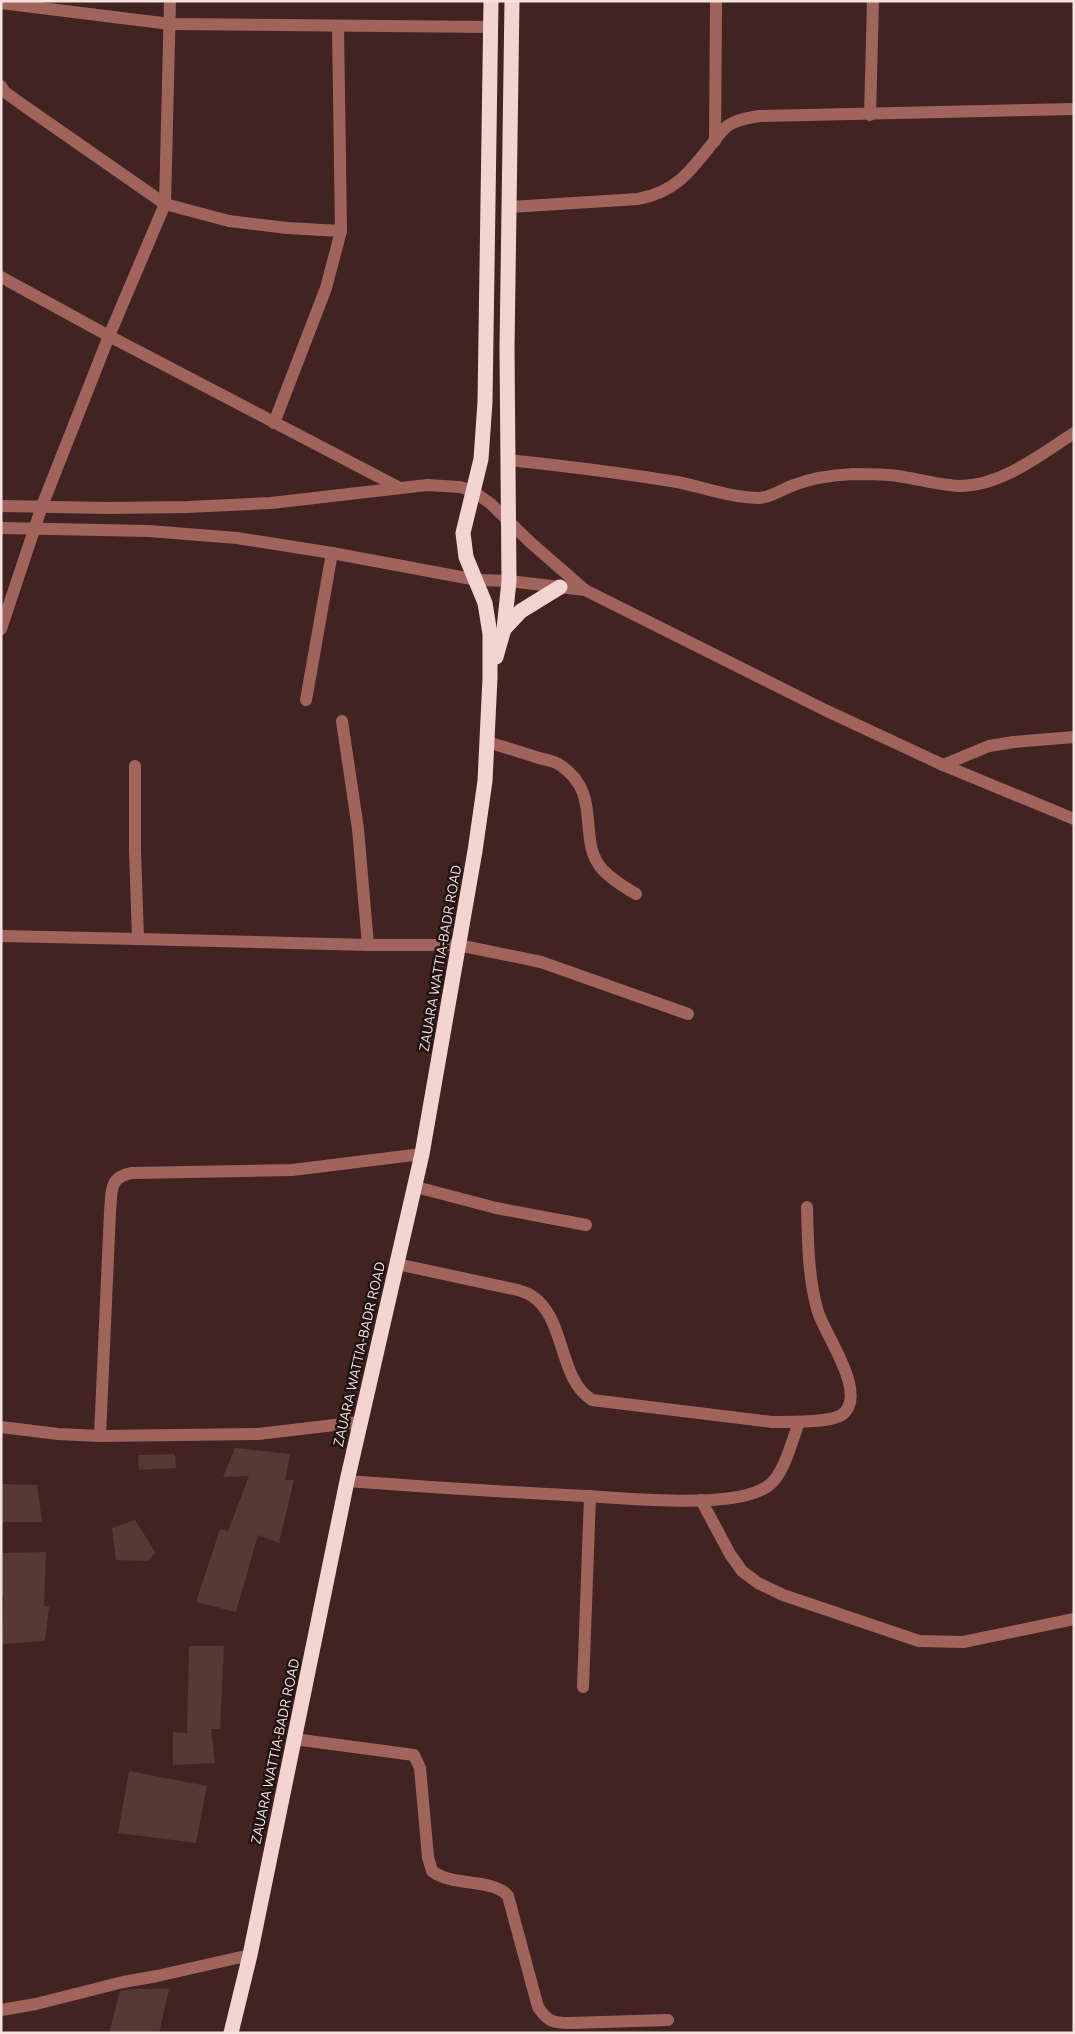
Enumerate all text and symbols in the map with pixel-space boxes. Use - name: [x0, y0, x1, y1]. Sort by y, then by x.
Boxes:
- street label: ZAUARA WATTIA-BADR ROAD: [416, 863, 464, 1053]
- street label: ZAUARA WATTIA-BADR ROAD: [330, 1260, 388, 1448]
- street label: ZAUARA WATTIA-BADR ROAD: [247, 1657, 303, 1845]

